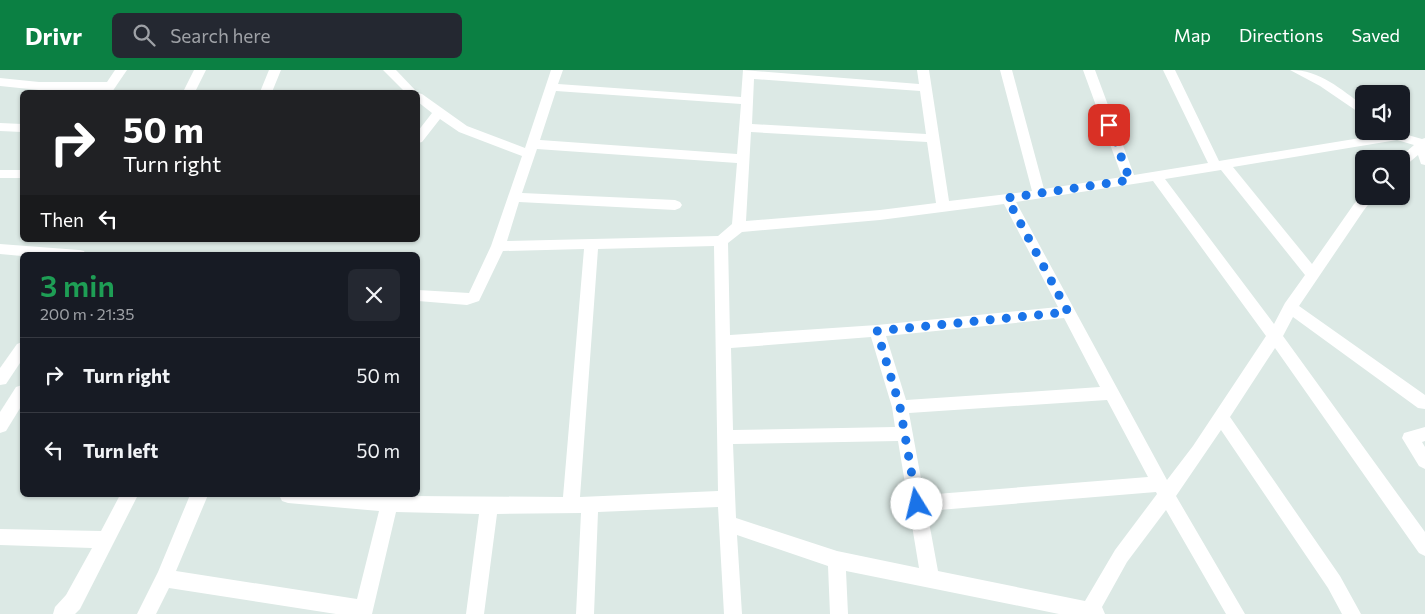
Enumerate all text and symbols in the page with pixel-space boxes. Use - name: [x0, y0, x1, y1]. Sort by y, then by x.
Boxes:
- search box: [112, 13, 462, 58]
- text: Drivr: [25, 21, 82, 50]
- icon: search: [130, 21, 158, 49]
- text: Search here: [170, 24, 271, 47]
- text: Map: [1174, 24, 1211, 46]
- text: Directions: [1239, 24, 1323, 46]
- text: Saved: [1351, 24, 1400, 46]
- map controls: [1355, 85, 1410, 205]
- button: sound: [1355, 85, 1410, 140]
- pin: [1088, 104, 1130, 146]
- text: 50 m: [123, 107, 204, 150]
- icon: right: [40, 110, 105, 175]
- icon: arrive: [1095, 111, 1123, 139]
- text: Turn right: [123, 150, 221, 177]
- button: search: [1355, 150, 1410, 205]
- icon: left: [94, 205, 122, 233]
- text: Then: [40, 208, 84, 231]
- text: 3 min: [40, 266, 115, 303]
- button: close: [348, 269, 400, 321]
- text: 200 m · 21:35: [40, 304, 134, 323]
- icon: right: [40, 361, 68, 389]
- text: Turn right: [83, 364, 170, 387]
- text: 50 m: [356, 364, 400, 387]
- icon: left: [40, 436, 68, 464]
- text: Turn left: [83, 439, 158, 462]
- text: 50 m: [356, 439, 400, 462]
- position arrow: [890, 477, 942, 529]

